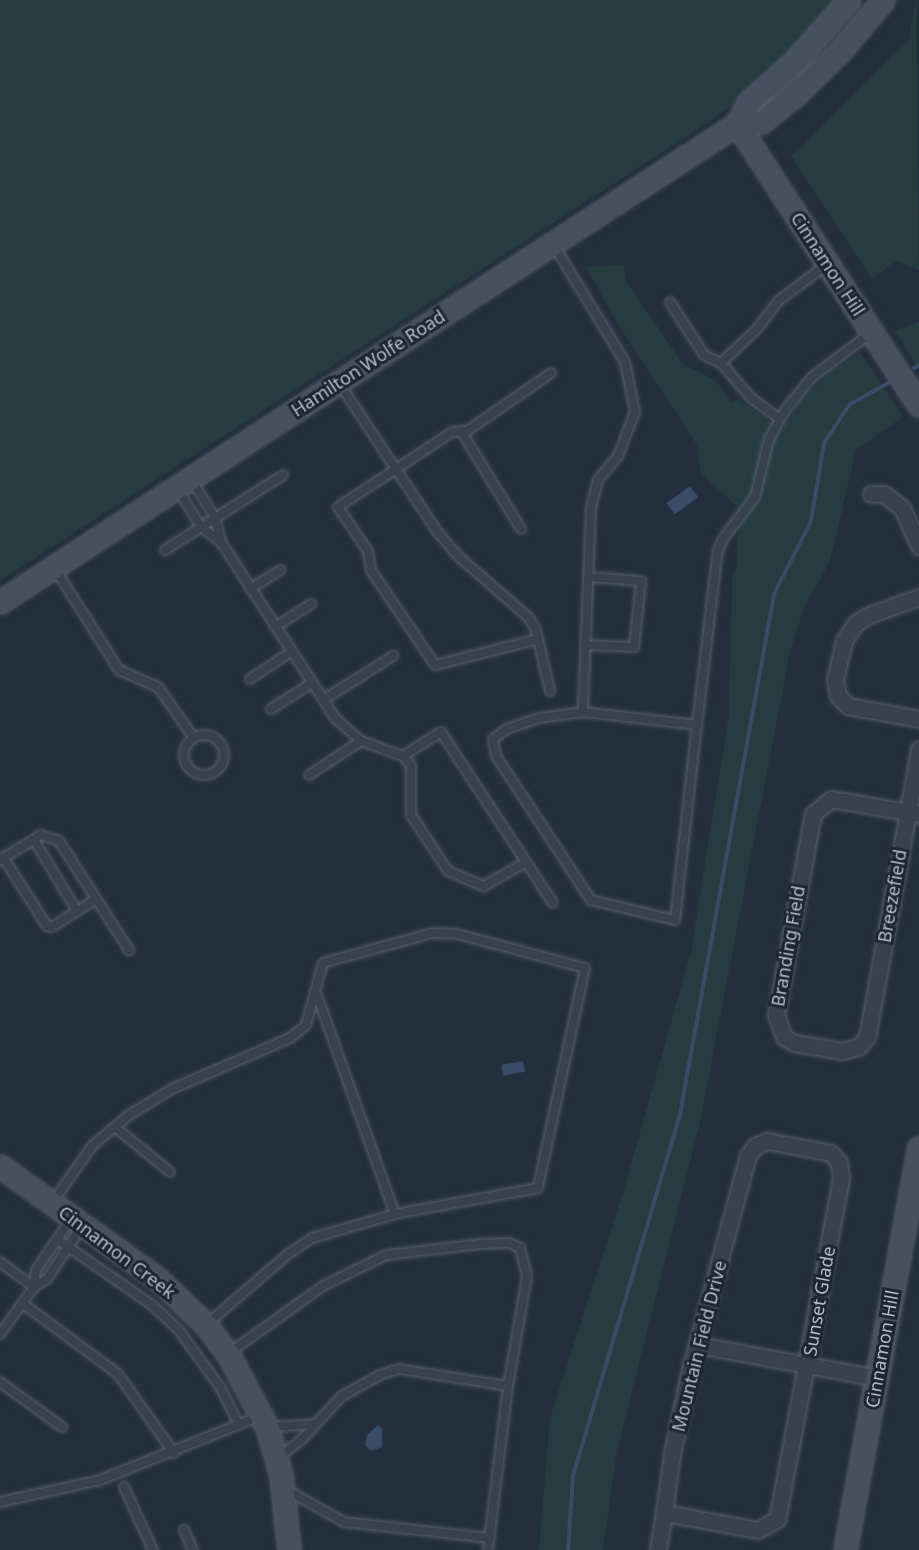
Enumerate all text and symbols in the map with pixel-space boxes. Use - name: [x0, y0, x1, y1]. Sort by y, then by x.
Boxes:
- street label: Cinnamon Hill: [786, 208, 870, 320]
- street label: Hamilton Wolfe Road: [287, 305, 449, 421]
- street label: Breezefield: [873, 848, 911, 944]
- street label: Branding Field: [767, 884, 809, 1008]
- street label: Cinnamon Creek: [54, 1201, 180, 1303]
- street label: Sunset Glade: [799, 1244, 839, 1358]
- street label: Mountain Field Drive: [667, 1258, 731, 1434]
- street label: Cinnamon Hill: [861, 1288, 903, 1410]

